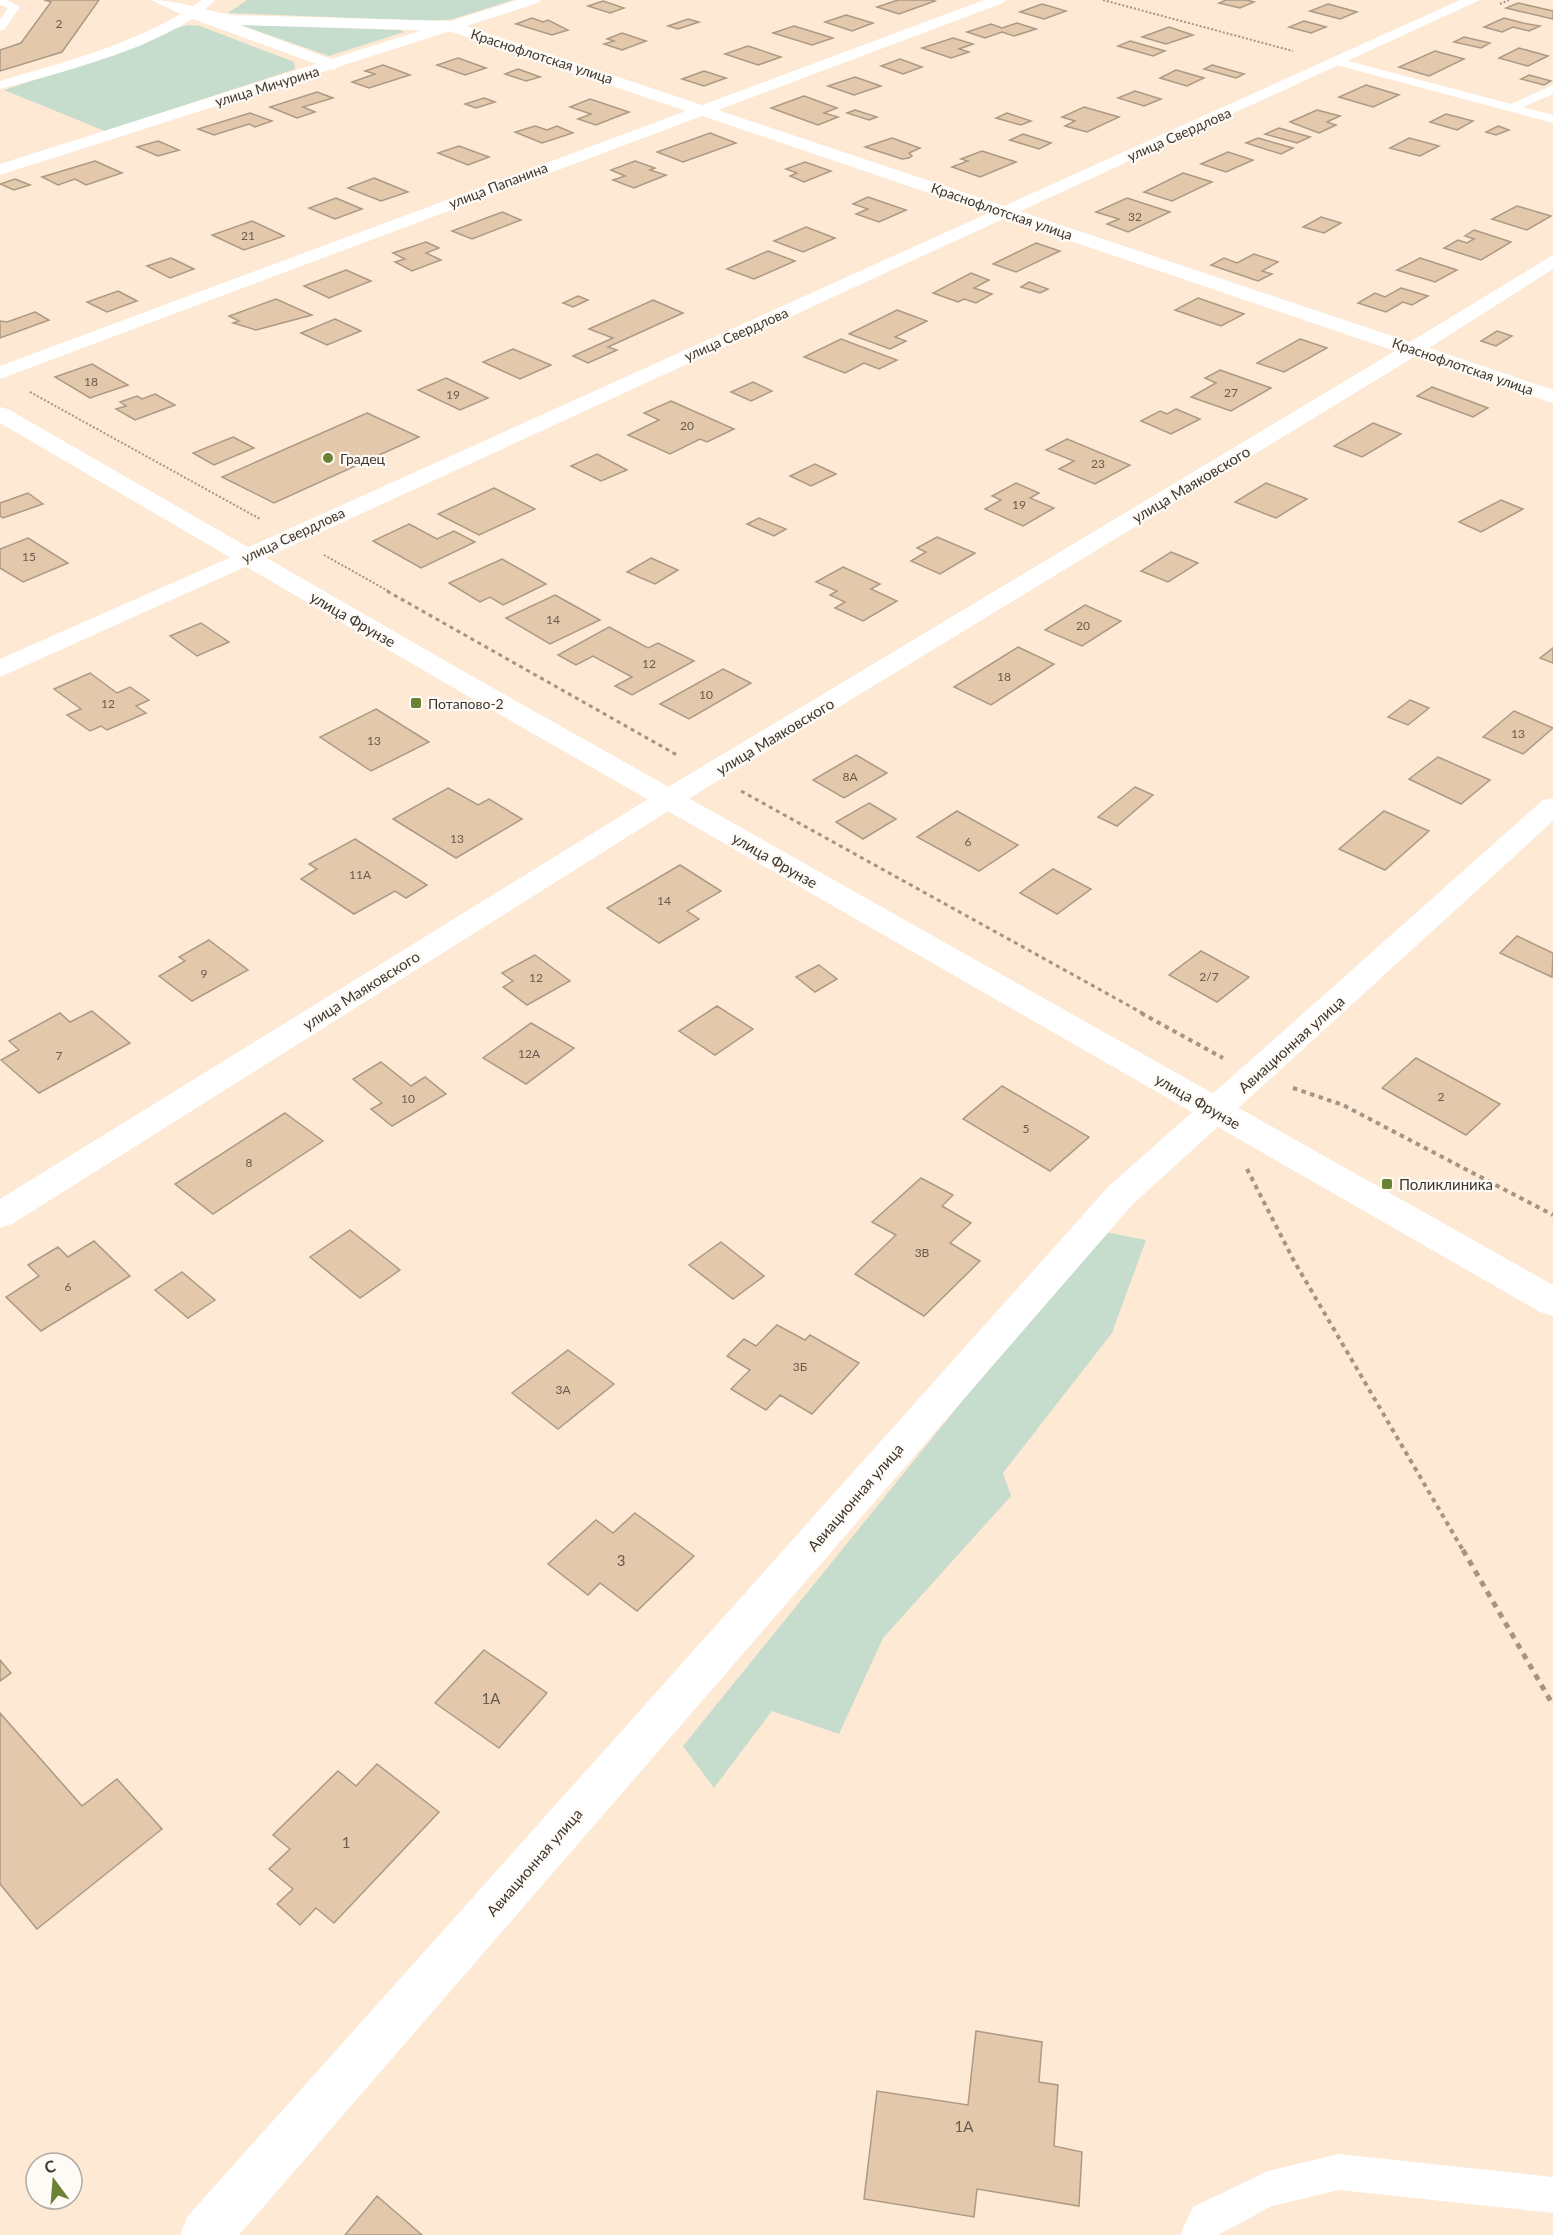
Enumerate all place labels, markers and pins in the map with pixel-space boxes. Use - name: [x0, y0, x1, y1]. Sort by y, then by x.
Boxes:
- place label: Градец: [340, 450, 386, 467]
- marker: Градец: [321, 451, 335, 465]
- place label: Потапово-2: [428, 695, 504, 712]
- marker: Потапово-2: [409, 696, 423, 710]
- place label: Поликлиника: [1399, 1175, 1493, 1193]
- marker: Поликлиника: [1380, 1177, 1394, 1191]

